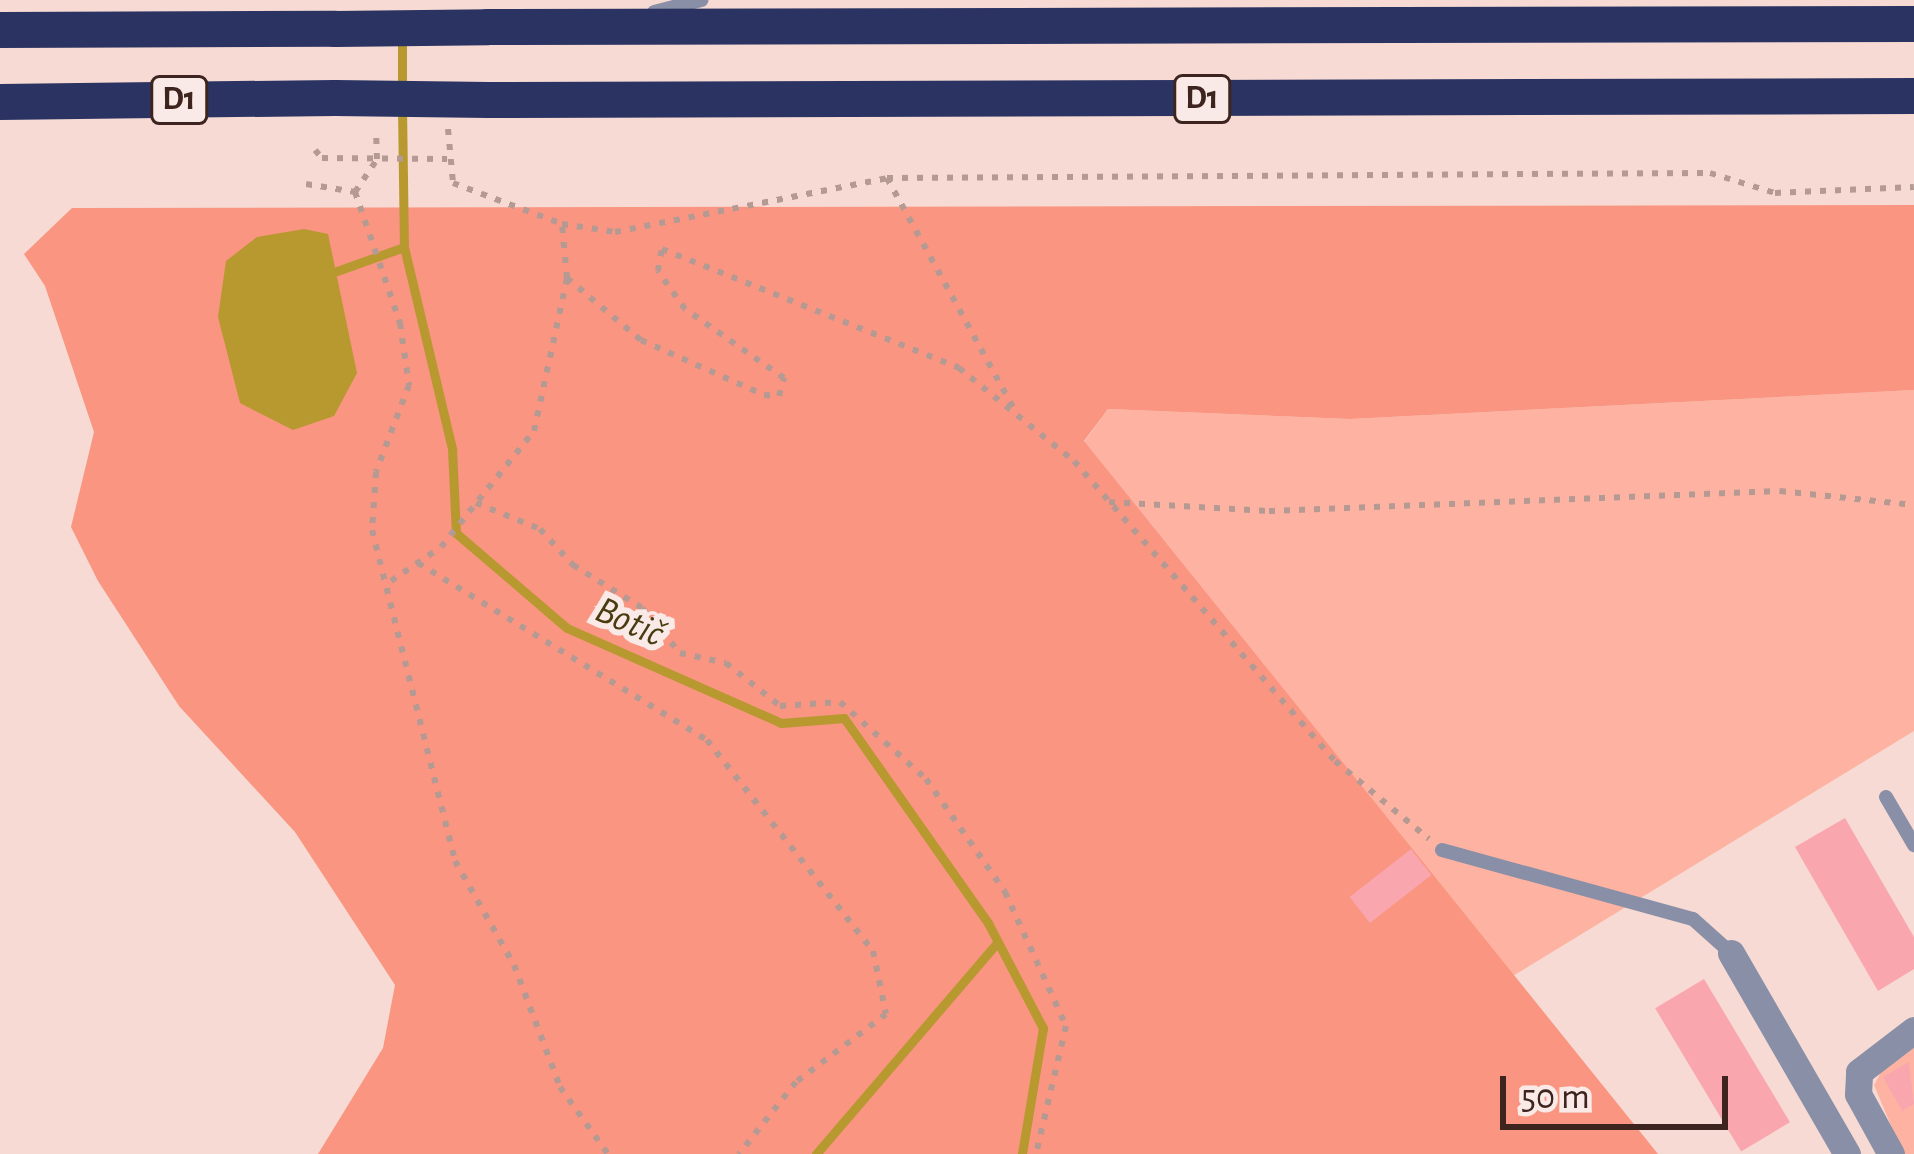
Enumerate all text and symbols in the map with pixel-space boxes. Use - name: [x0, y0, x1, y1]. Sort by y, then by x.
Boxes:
- road number: D1: [1172, 72, 1232, 126]
- road number: D1: [149, 73, 209, 127]
- water label: Botič: [587, 587, 671, 659]
- scale bar: [1506, 1052, 1734, 1126]
- text: 50 m: [1521, 1079, 1590, 1115]

